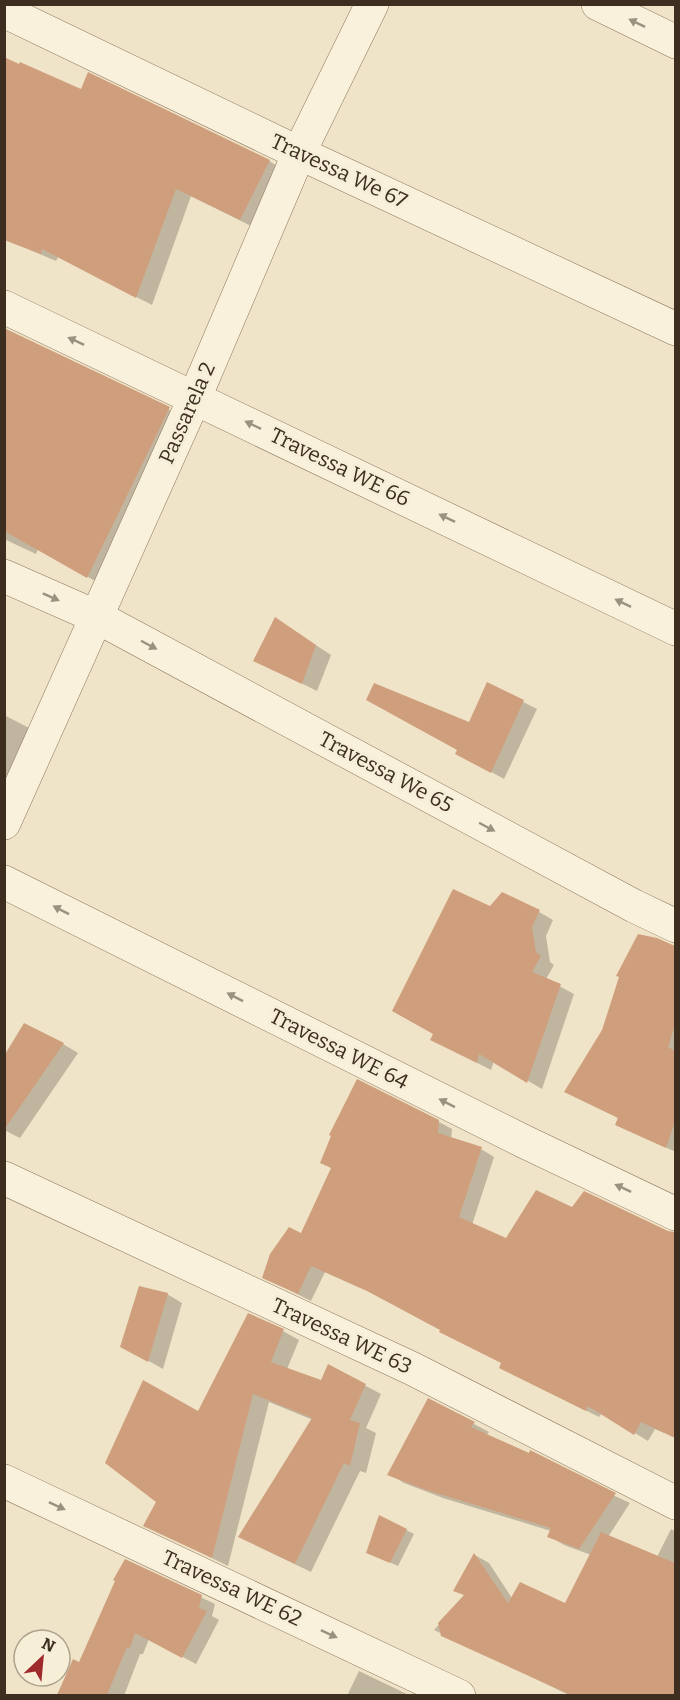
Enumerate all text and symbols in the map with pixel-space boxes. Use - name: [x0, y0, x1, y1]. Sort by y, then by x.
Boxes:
- one-way arrow: [628, 19, 645, 28]
- street label: Travessa We 67: [267, 128, 412, 214]
- one-way arrow: [68, 337, 85, 346]
- street label: Passarela 2: [153, 358, 221, 468]
- one-way arrow: [244, 420, 261, 429]
- street label: Travessa WE 66: [266, 422, 414, 512]
- one-way arrow: [439, 514, 456, 523]
- one-way arrow: [42, 592, 60, 602]
- one-way arrow: [614, 599, 631, 608]
- one-way arrow: [141, 640, 158, 650]
- street label: Travessa We 65: [315, 726, 457, 818]
- one-way arrow: [479, 822, 496, 832]
- one-way arrow: [52, 905, 69, 915]
- one-way arrow: [227, 992, 244, 1002]
- street label: Travessa WE 64: [265, 1003, 413, 1095]
- one-way arrow: [439, 1098, 456, 1108]
- one-way arrow: [614, 1184, 631, 1193]
- street label: Travessa WE 63: [268, 1292, 416, 1380]
- one-way arrow: [49, 1501, 66, 1510]
- street label: Travessa WE 62: [158, 1544, 306, 1632]
- north arrow: [12, 1628, 72, 1688]
- one-way arrow: [320, 1630, 337, 1639]
- text: N: [39, 1634, 58, 1656]

